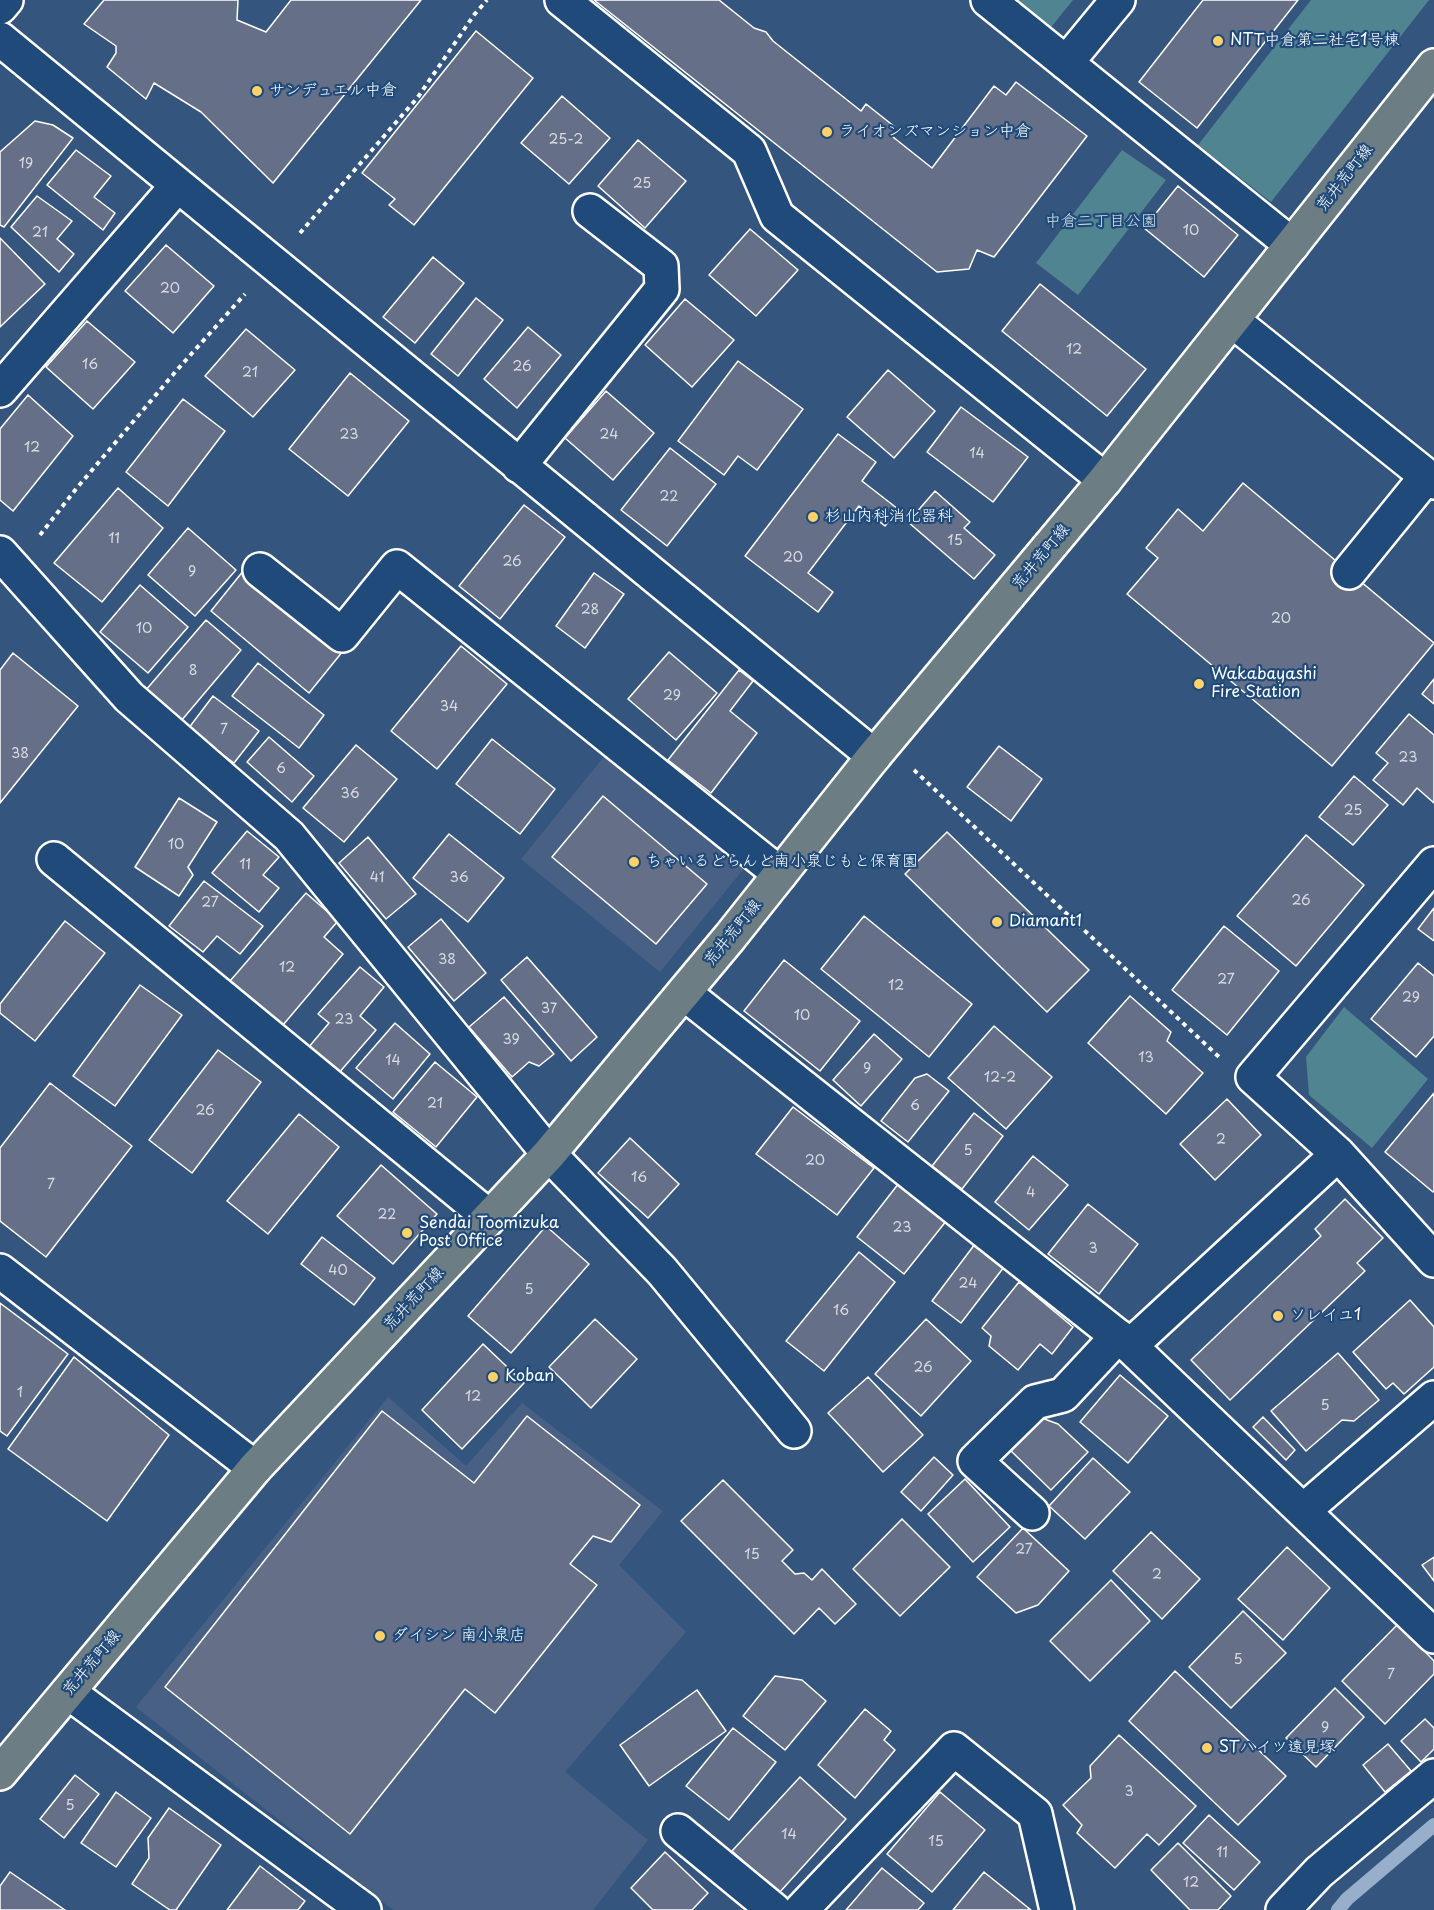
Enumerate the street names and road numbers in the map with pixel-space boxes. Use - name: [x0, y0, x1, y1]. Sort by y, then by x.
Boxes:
- street label: 荒井荒町線: [1313, 141, 1377, 215]
- street label: 荒井荒町線: [1008, 520, 1074, 594]
- street label: 荒井荒町線: [700, 896, 766, 970]
- street label: 荒井荒町線: [380, 1263, 448, 1335]
- street label: 荒井荒町線: [59, 1626, 125, 1700]

